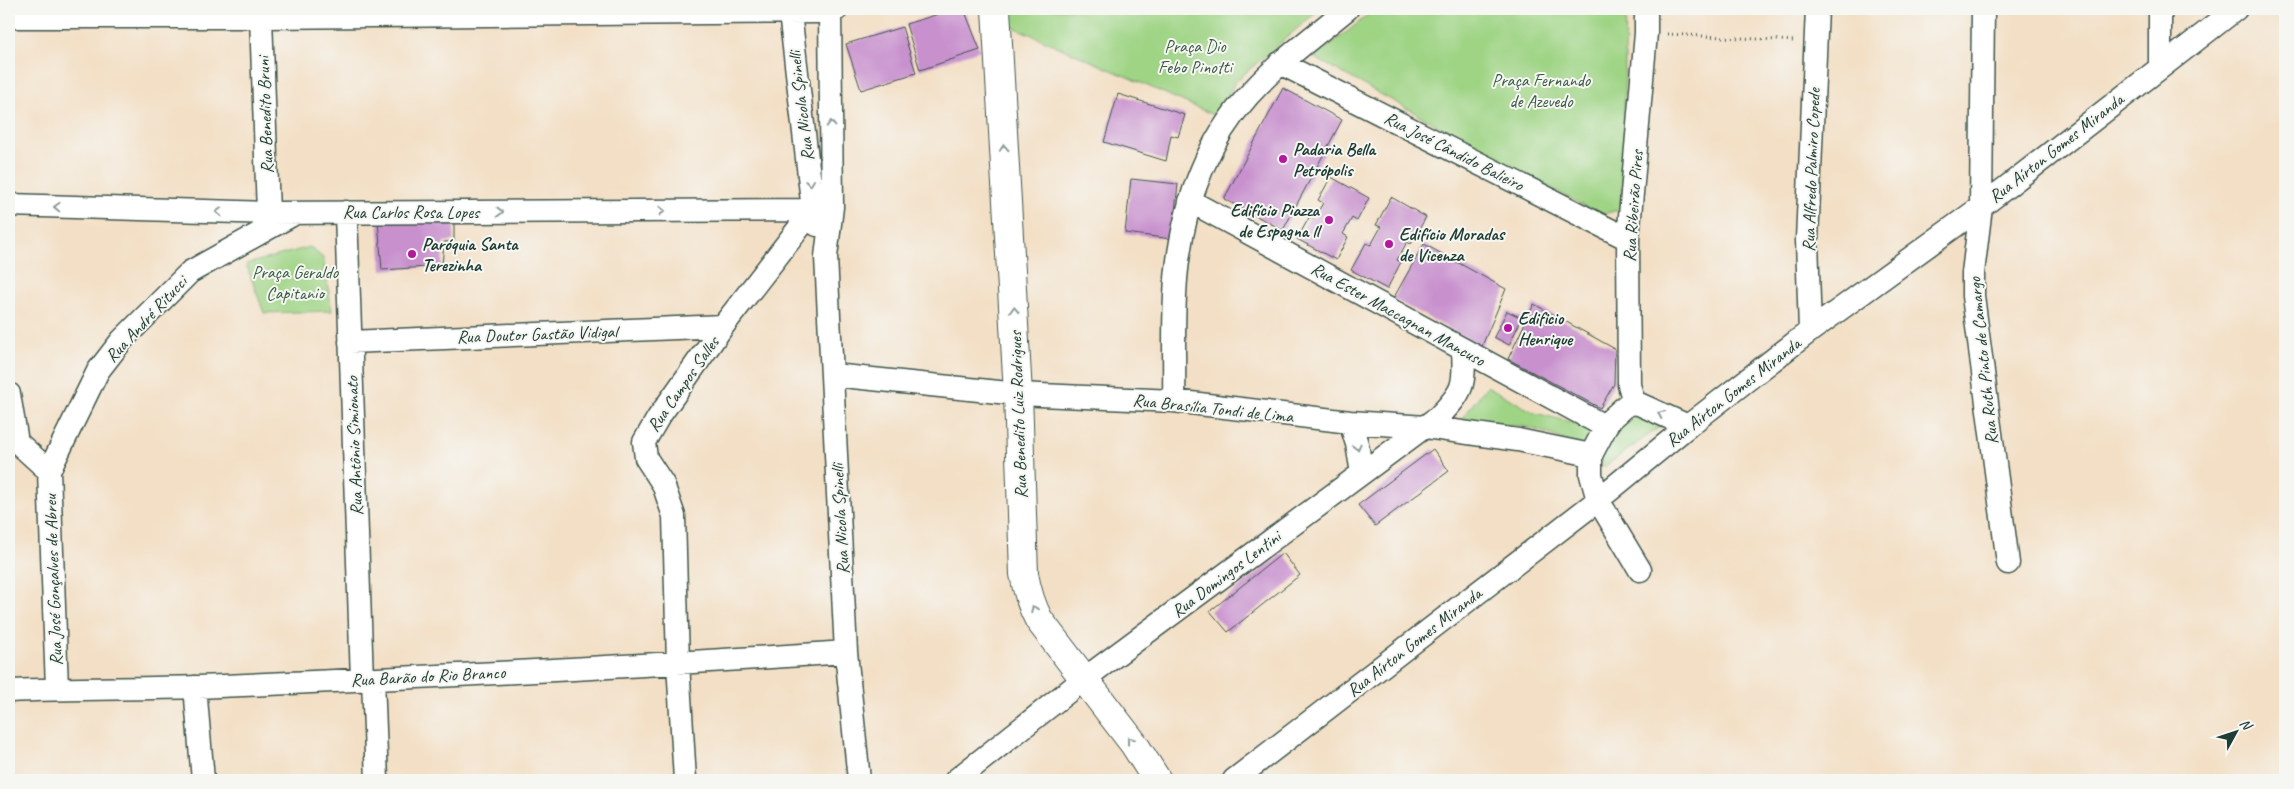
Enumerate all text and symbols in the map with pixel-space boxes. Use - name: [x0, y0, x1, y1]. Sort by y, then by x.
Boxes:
- park label: Praça Dio Febo Pinotti: [1158, 35, 1235, 78]
- street label: Rua Nicola Spinelli: [783, 47, 819, 162]
- street label: Rua Benedito Bruni: [252, 53, 278, 174]
- park label: Praça Fernando de Azevedo: [1492, 69, 1592, 112]
- street label: Rua Alfredo Palmiro Copede: [1797, 87, 1825, 252]
- street label: Rua Aírton Gomes Miranda: [1984, 88, 2129, 208]
- street label: Rua José Cândido Balieiro: [1381, 106, 1529, 196]
- one-way arrow: [826, 119, 836, 127]
- place label: Padaria Bella Petrópolis: [1293, 138, 1377, 181]
- one-way arrow: [999, 144, 1010, 152]
- street label: Rua Ribeirão Pires: [1618, 148, 1648, 263]
- marker: Padaria Bella Petrópolis: [1277, 153, 1289, 165]
- one-way arrow: [804, 179, 815, 187]
- place label: Edifício Piazza de Espagna ll: [1230, 199, 1323, 242]
- street label: Rua Carlos Rosa Lopes: [343, 201, 481, 223]
- one-way arrow: [53, 202, 61, 213]
- one-way arrow: [658, 206, 666, 216]
- one-way arrow: [215, 207, 223, 217]
- one-way arrow: [496, 207, 504, 217]
- marker: Edifício Piazza de Espagna ll: [1323, 214, 1335, 226]
- place label: Edifício Moradas de Vicenza: [1399, 223, 1506, 266]
- place label: Paróquia Santa Terezinha: [422, 233, 519, 276]
- marker: Edifício Moradas de Vicenza: [1383, 238, 1395, 250]
- marker: Paróquia Santa Terezinha: [406, 248, 418, 260]
- street label: Rua Ester Maccagnan Mancuso: [1307, 257, 1490, 372]
- park label: Praça Geraldo Capitanio: [252, 261, 340, 304]
- street label: Rua André Ritucci: [100, 269, 193, 367]
- street label: Rua Ruth Pinto de Camargo: [1963, 275, 2003, 446]
- one-way arrow: [1008, 306, 1019, 314]
- place label: Edificio Henrique: [1518, 307, 1574, 350]
- street label: Rua Doutor Gastão Vidigal: [456, 320, 621, 348]
- marker: Edificio Henrique: [1502, 322, 1514, 334]
- street label: Rua Benedito Luiz Rodrigues: [1004, 329, 1032, 499]
- street label: Rua Campos Salles: [642, 331, 725, 436]
- street label: Rua Aírton Gomes Miranda: [1661, 332, 1806, 452]
- street label: Rua Antônio Simionato: [341, 374, 367, 516]
- street label: Rua Brasília Tondi de Lima: [1132, 389, 1295, 427]
- one-way arrow: [1657, 410, 1666, 420]
- one-way arrow: [1351, 443, 1362, 452]
- street label: Rua Nicola Spinelli: [826, 461, 854, 575]
- street label: Rua José Gonçalves de Abreu: [39, 493, 67, 666]
- street label: Rua Domingos Lentini: [1167, 524, 1287, 622]
- street label: Rua Aírton Gomes Miranda: [1342, 582, 1487, 702]
- one-way arrow: [1029, 605, 1040, 614]
- street label: Rua Barão do Rio Branco: [350, 661, 507, 691]
- north arrow: [2212, 706, 2262, 756]
- text: N: [2236, 715, 2256, 735]
- one-way arrow: [1127, 736, 1136, 746]

